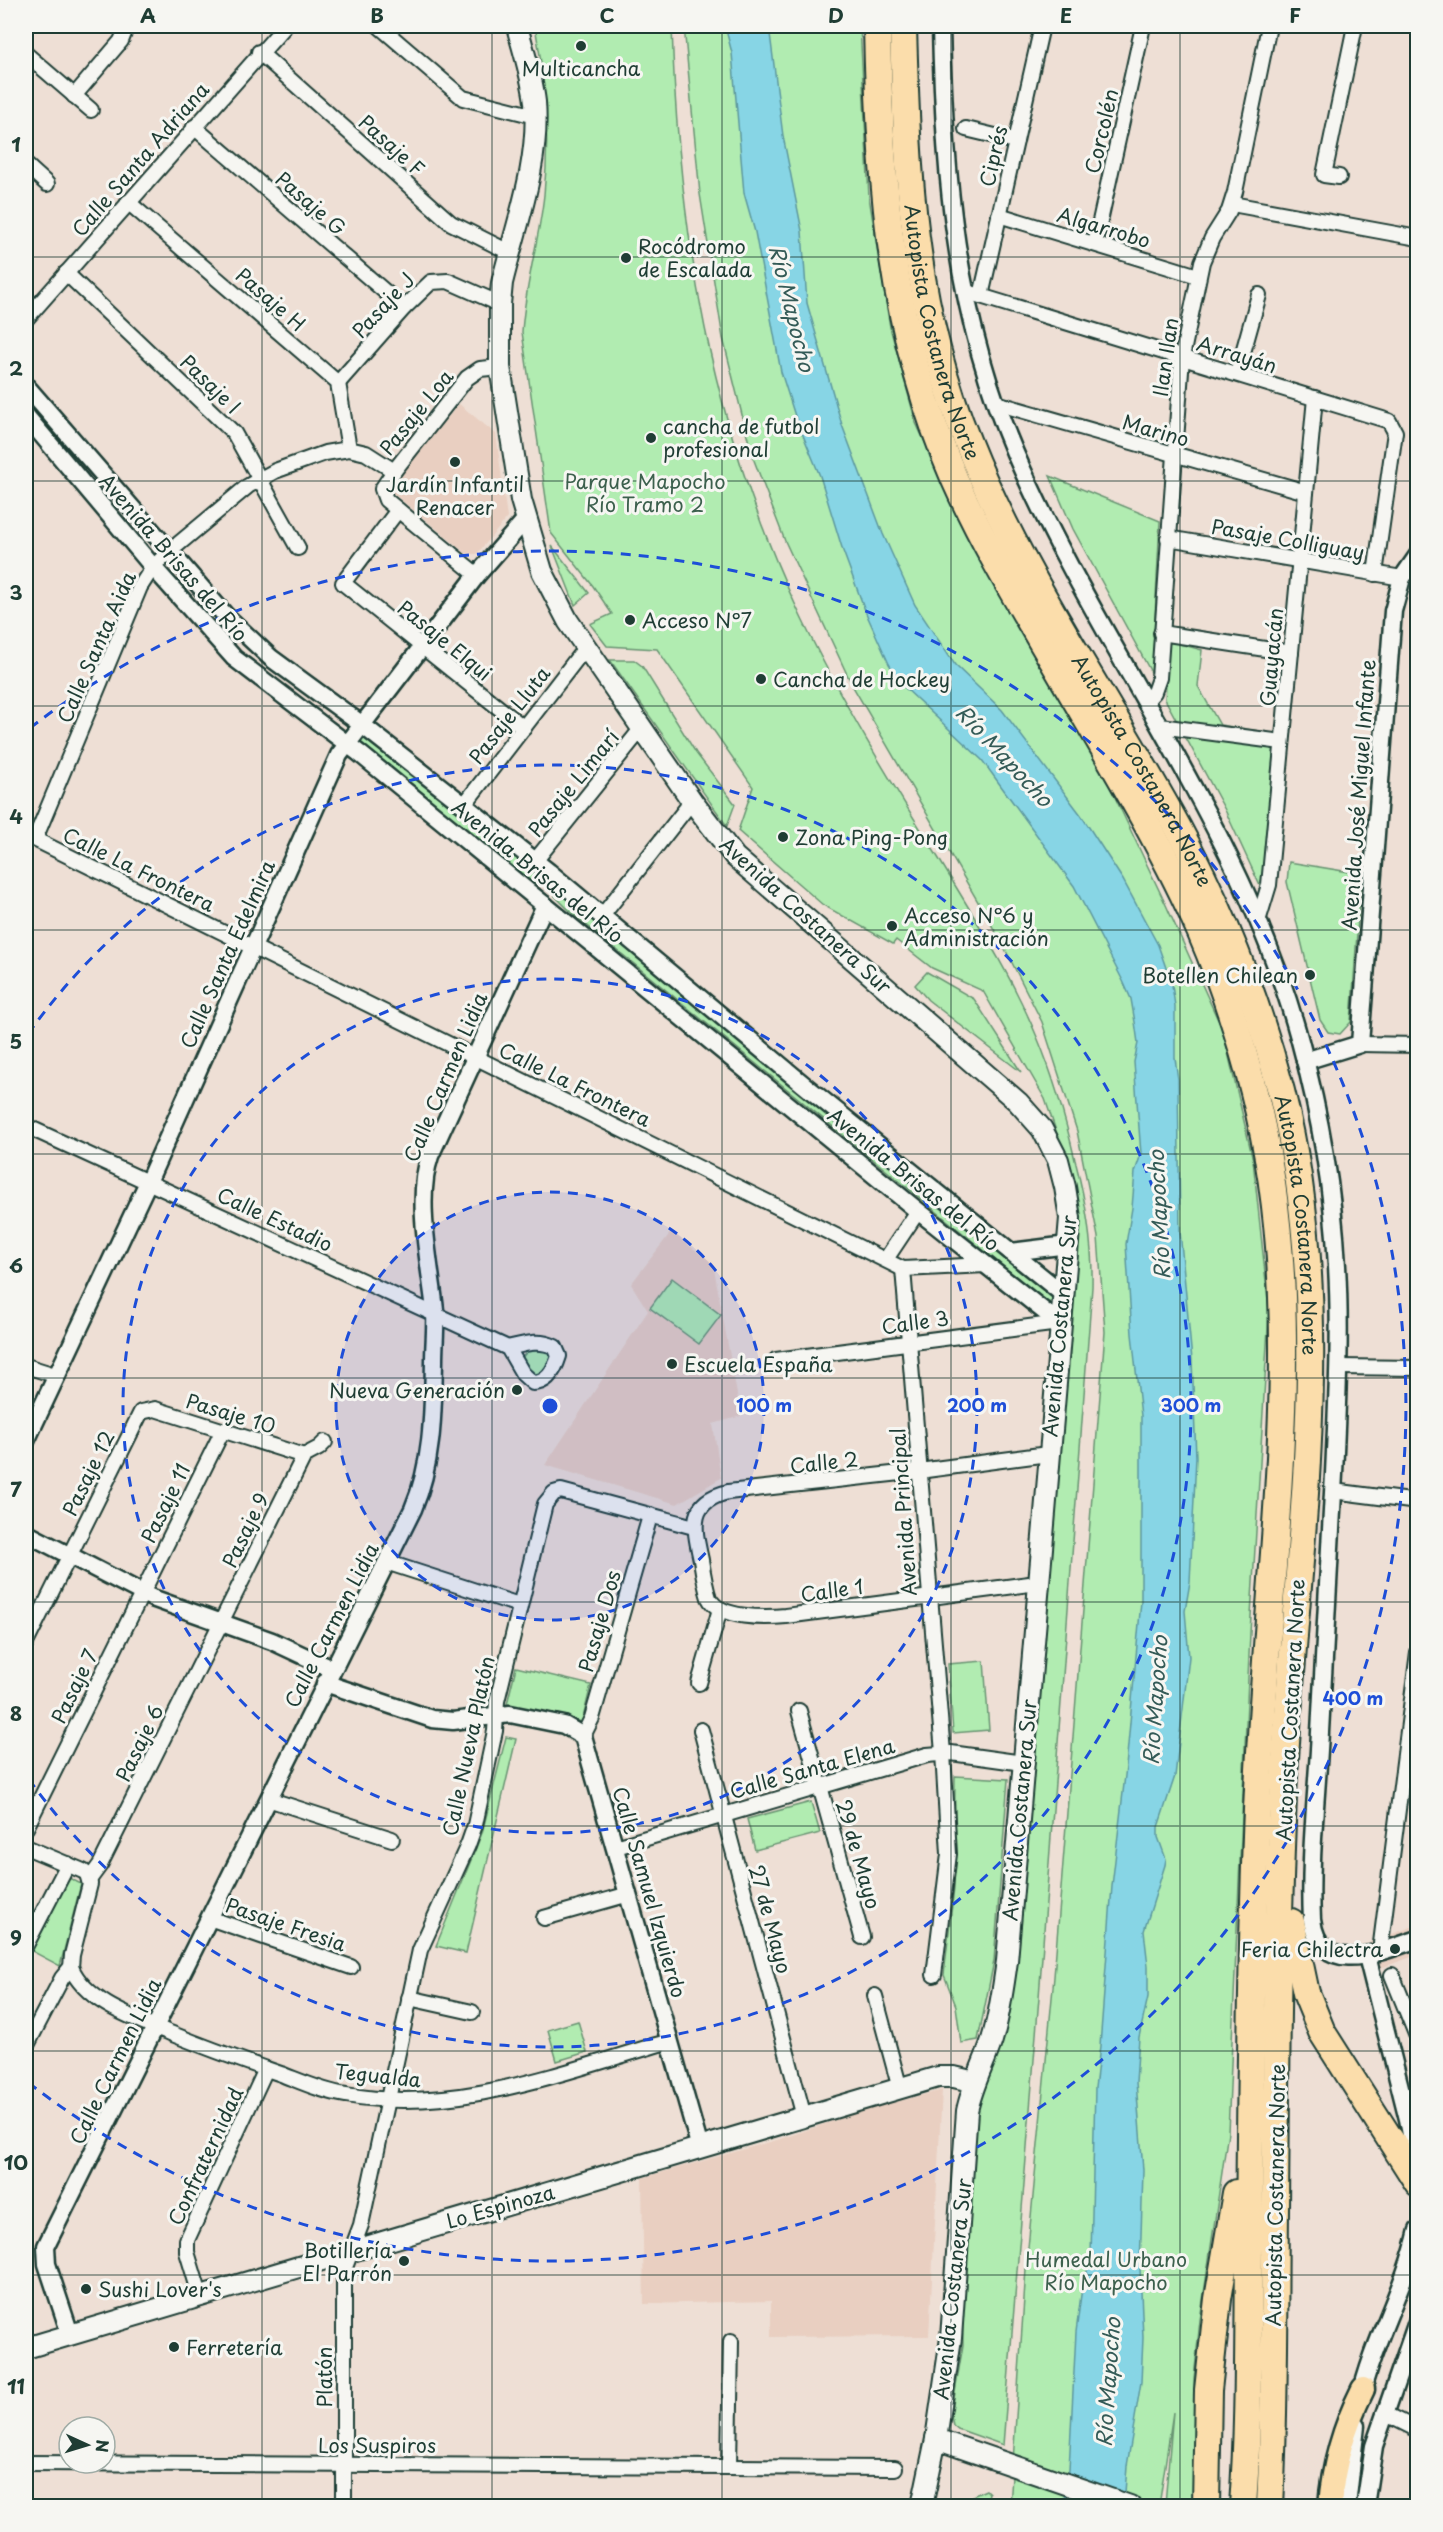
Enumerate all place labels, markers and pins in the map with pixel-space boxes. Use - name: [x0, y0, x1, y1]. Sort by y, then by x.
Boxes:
- marker: Multicancha: [574, 39, 588, 53]
- place label: Multicancha: [522, 53, 641, 83]
- place label: Rocódromo de Escalada: [638, 231, 752, 284]
- marker: Rocódromo de Escalada: [619, 251, 633, 265]
- place label: cancha de futbol profesional: [663, 411, 819, 464]
- marker: cancha de futbol profesional: [644, 431, 658, 445]
- marker: Jardín Infantil Renacer: [448, 455, 462, 469]
- place label: Jardín Infantil Renacer: [386, 469, 524, 522]
- place label: Acceso N°7: [642, 605, 752, 635]
- marker: Acceso N°7: [623, 613, 637, 627]
- place label: Cancha de Hockey: [773, 664, 950, 694]
- marker: Cancha de Hockey: [754, 672, 768, 686]
- place label: Zona Ping-Pong: [795, 822, 948, 852]
- marker: Zona Ping-Pong: [776, 830, 790, 844]
- place label: Acceso N°6 y Administración: [904, 900, 1049, 953]
- marker: Acceso N°6 y Administración: [885, 919, 899, 933]
- place label: Botellen Chilean: [1142, 960, 1298, 990]
- marker: Botellen Chilean: [1303, 968, 1317, 982]
- place label: Escuela España: [684, 1349, 833, 1379]
- marker: Escuela España: [665, 1357, 679, 1371]
- place label: Nueva Generación: [329, 1375, 505, 1405]
- marker: Nueva Generación: [510, 1383, 524, 1397]
- centre of rings: [540, 1396, 560, 1416]
- place label: Feria Chilectra: [1241, 1934, 1383, 1964]
- marker: Feria Chilectra: [1388, 1942, 1402, 1956]
- place label: Botillería El Parrón: [302, 2235, 392, 2288]
- marker: Botillería El Parrón: [397, 2254, 411, 2268]
- place label: Sushi Lover's: [98, 2274, 222, 2304]
- marker: Sushi Lover's: [79, 2282, 93, 2296]
- place label: Ferretería: [186, 2332, 283, 2362]
- marker: Ferretería: [167, 2340, 181, 2354]

